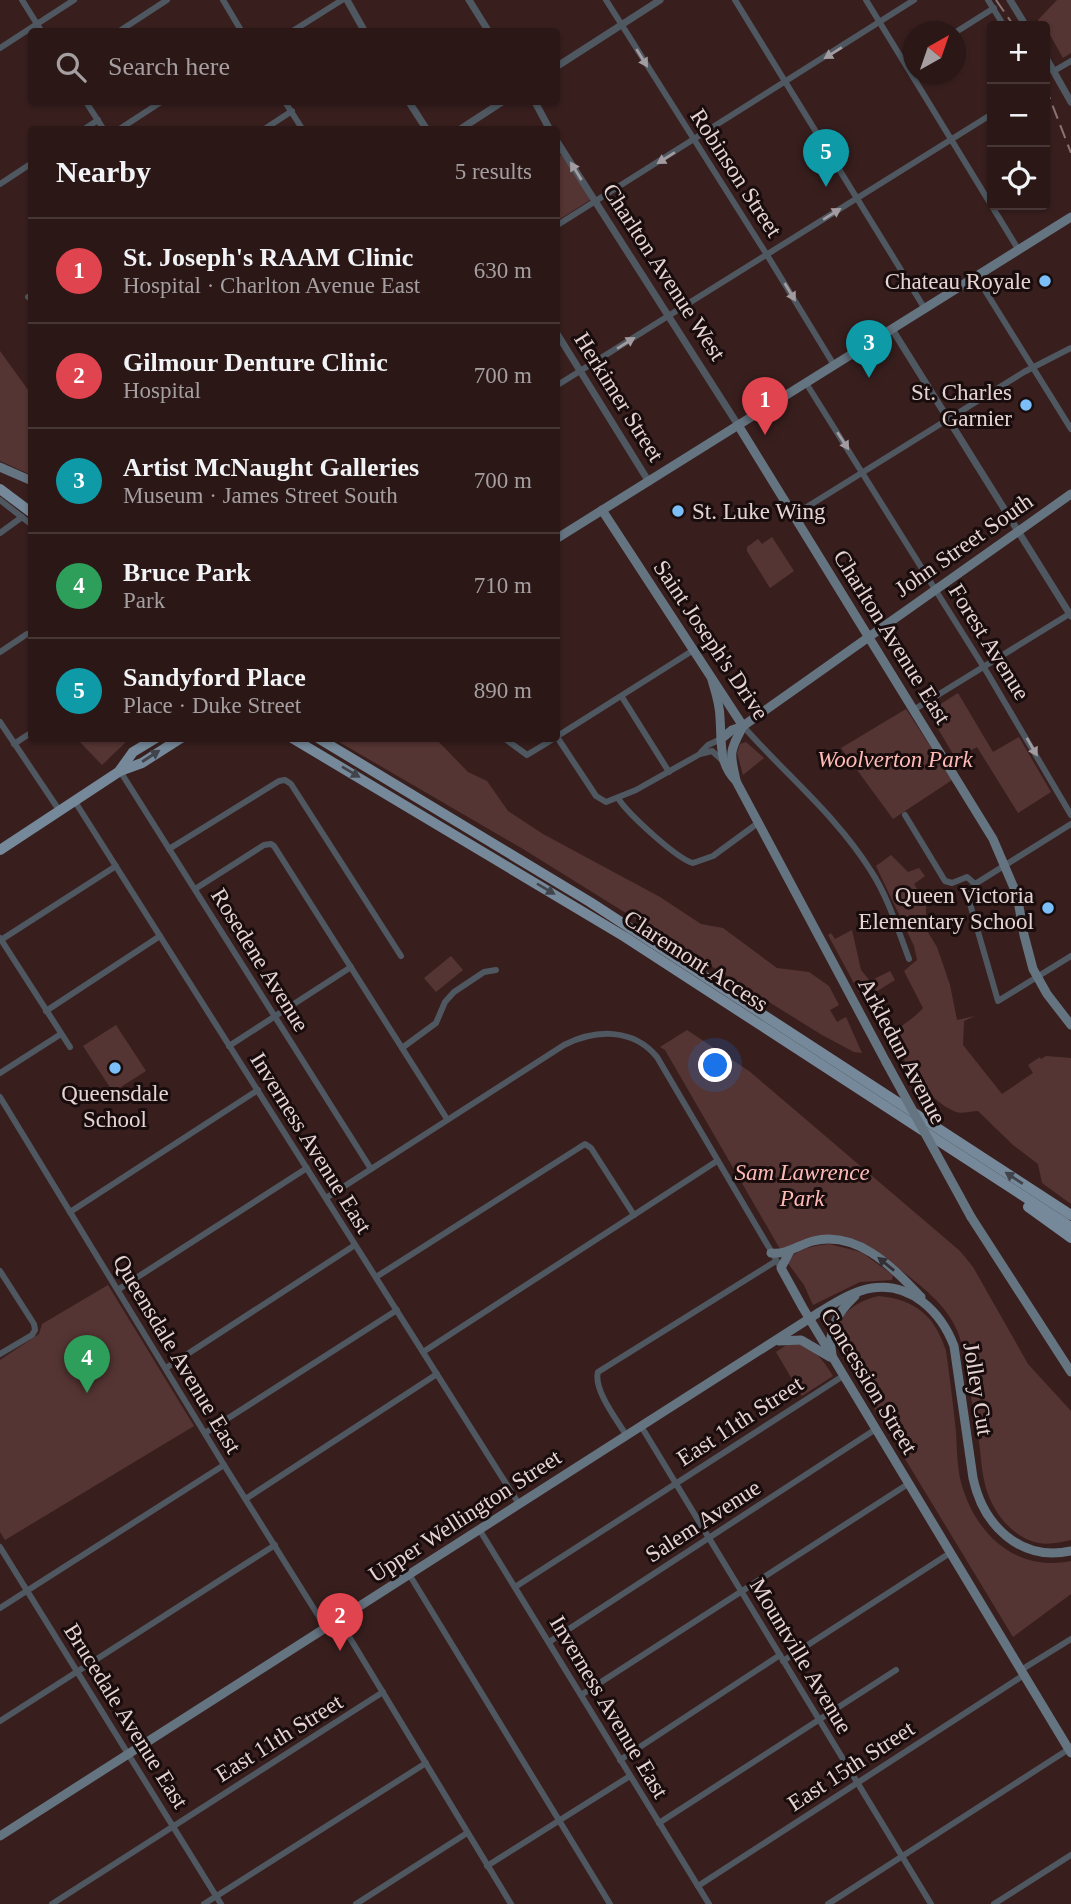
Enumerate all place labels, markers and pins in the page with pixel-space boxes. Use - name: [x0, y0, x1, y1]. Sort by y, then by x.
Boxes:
- pin: 5: [803, 129, 849, 187]
- place label: Chateau Royale: [885, 269, 1031, 294]
- marker: Chateau Royale: [1037, 273, 1053, 289]
- pin: 3: [846, 320, 892, 378]
- pin: 1: [742, 377, 788, 435]
- place label: St. Charles Garnier: [911, 380, 1012, 431]
- marker: St. Charles Garnier: [1018, 397, 1034, 413]
- place label: St. Luke Wing: [692, 499, 826, 524]
- marker: St. Luke Wing: [670, 503, 686, 519]
- place label: Queen Victoria Elementary School: [858, 883, 1034, 934]
- marker: Queen Victoria Elementary School: [1040, 900, 1056, 916]
- marker: Queensdale School: [107, 1060, 123, 1076]
- place label: Queensdale School: [61, 1081, 169, 1132]
- pin: 4: [64, 1335, 110, 1393]
- pin: 2: [317, 1593, 363, 1651]

